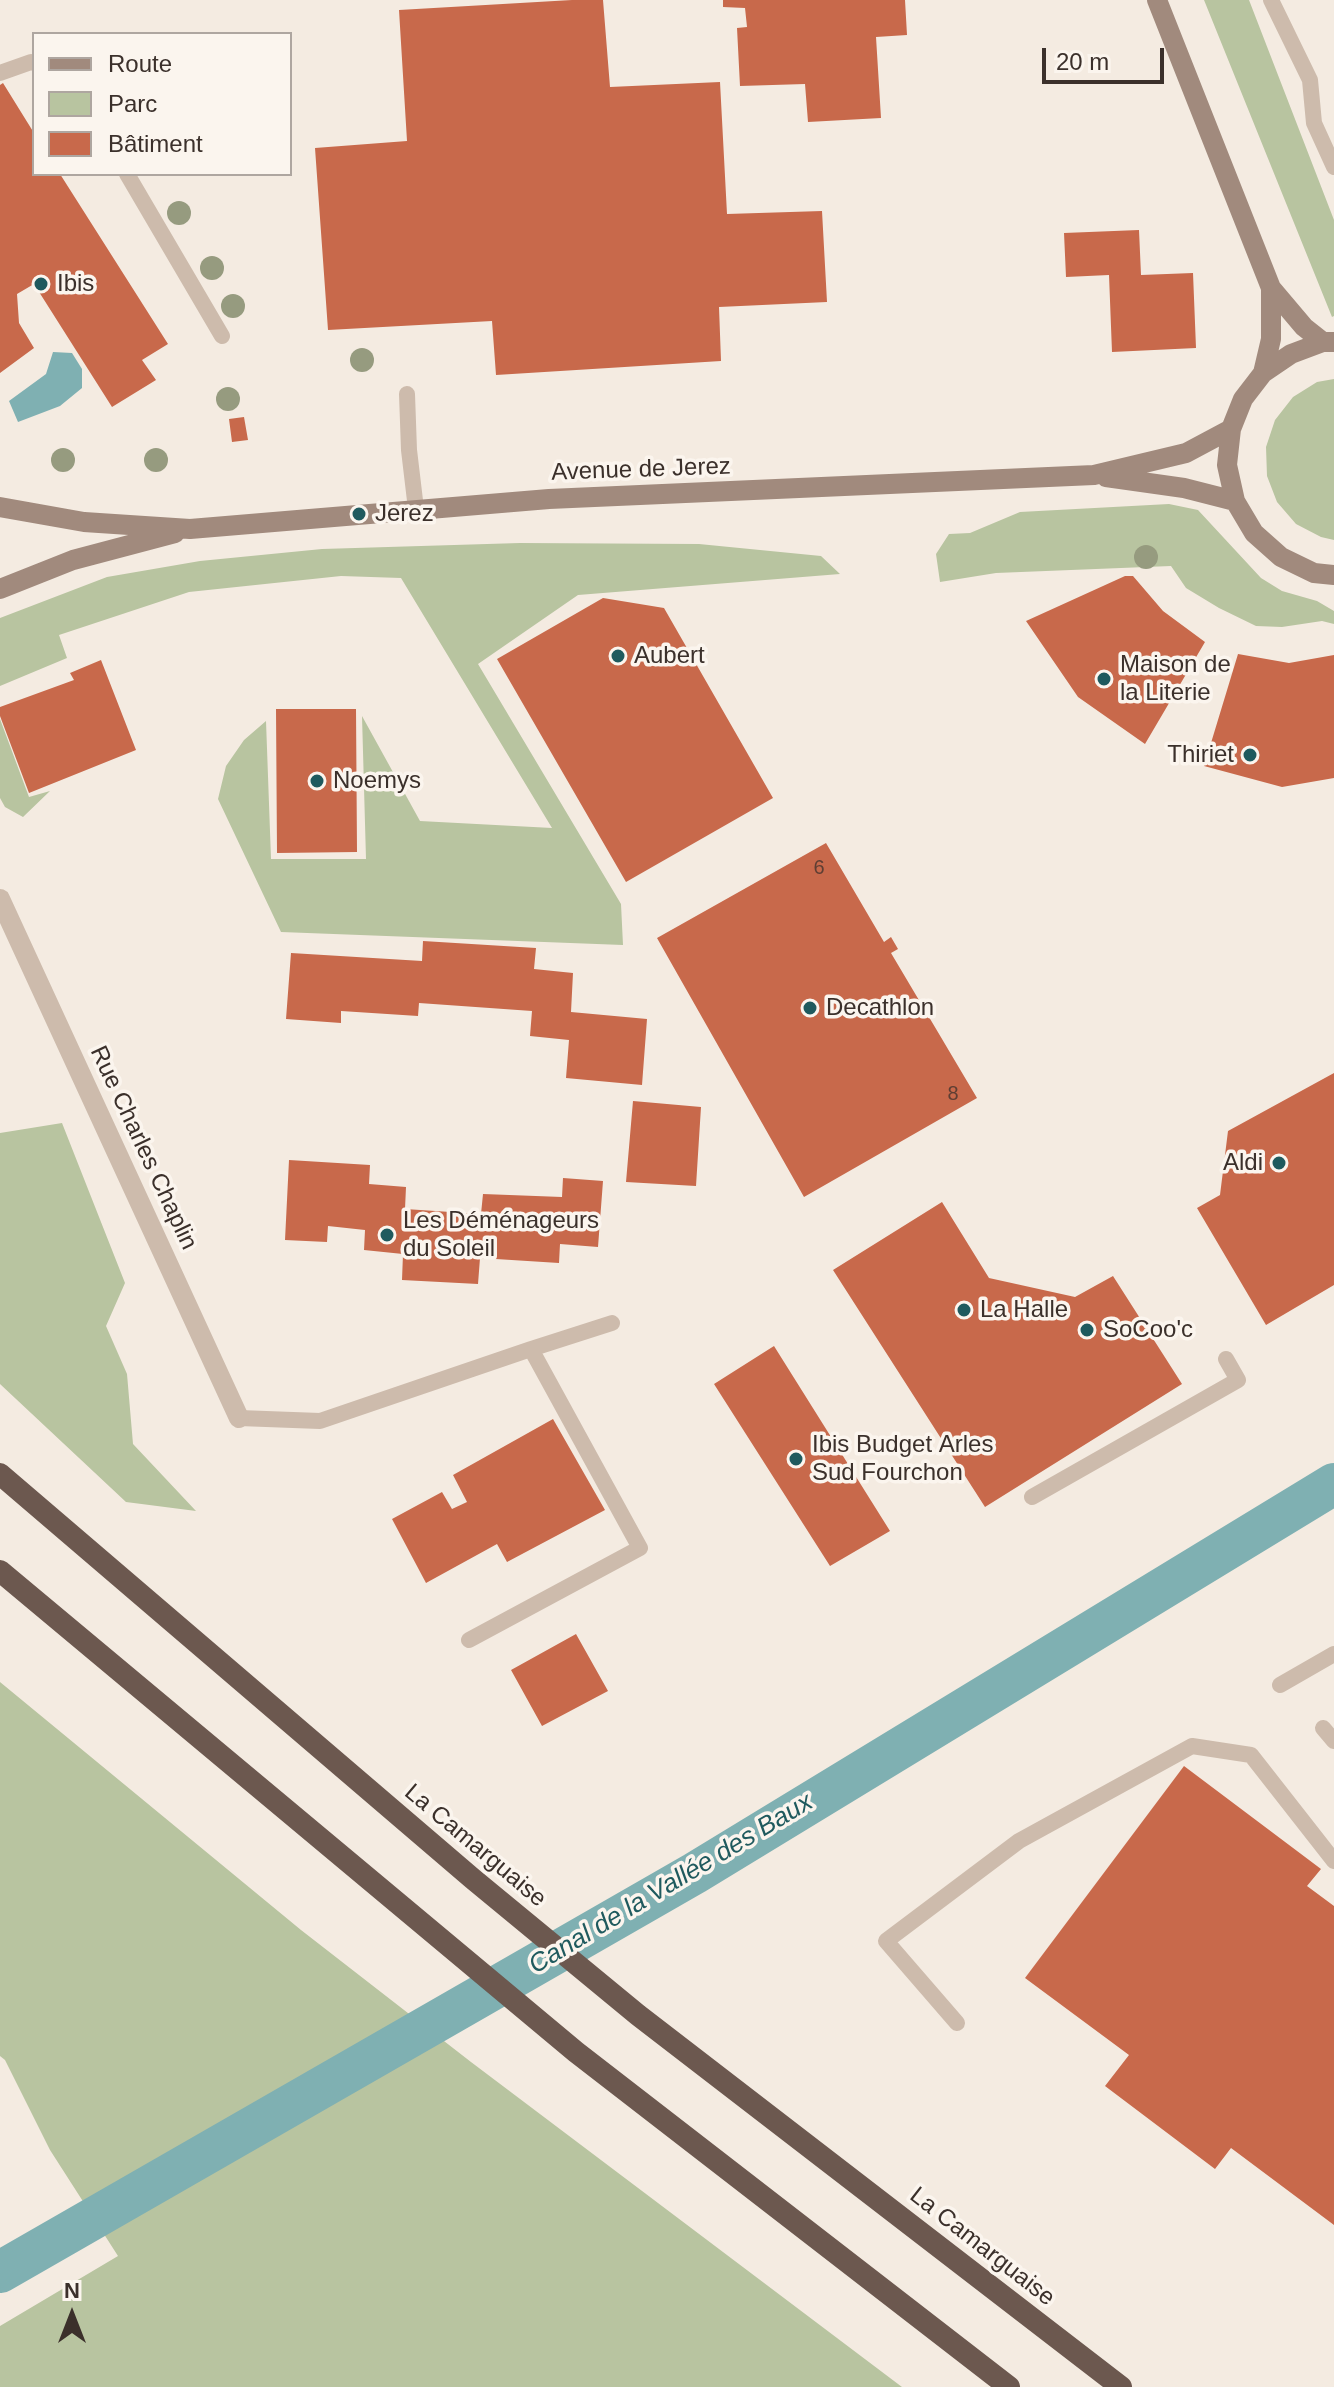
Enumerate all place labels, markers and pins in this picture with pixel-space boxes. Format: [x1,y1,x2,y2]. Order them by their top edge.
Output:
place label: Ibis [57,270,94,298]
marker: Ibis [32,275,50,293]
place label: Jerez [375,500,434,528]
marker: Jerez [350,505,368,523]
place label: Aubert [634,642,705,670]
marker: Aubert [609,647,627,665]
place label: Maison de la Literie [1120,651,1231,707]
marker: Maison de la Literie [1095,670,1113,688]
place label: Thiriet [1167,741,1234,769]
marker: Thiriet [1241,746,1259,764]
place label: Noemys [333,767,421,795]
marker: Noemys [308,772,326,790]
place label: Decathlon [826,994,934,1022]
marker: Decathlon [801,999,819,1017]
place label: Aldi [1223,1149,1263,1177]
marker: Aldi [1270,1154,1288,1172]
place label: Les Déménageurs du Soleil [403,1207,599,1263]
marker: Les Déménageurs du Soleil [378,1226,396,1244]
place label: La Halle [980,1296,1068,1324]
marker: La Halle [955,1301,973,1319]
place label: SoCoo'c [1103,1316,1193,1344]
marker: SoCoo'c [1078,1321,1096,1339]
place label: Ibis Budget Arles Sud Fourchon [812,1431,993,1487]
marker: Ibis Budget Arles Sud Fourchon [787,1450,805,1468]

